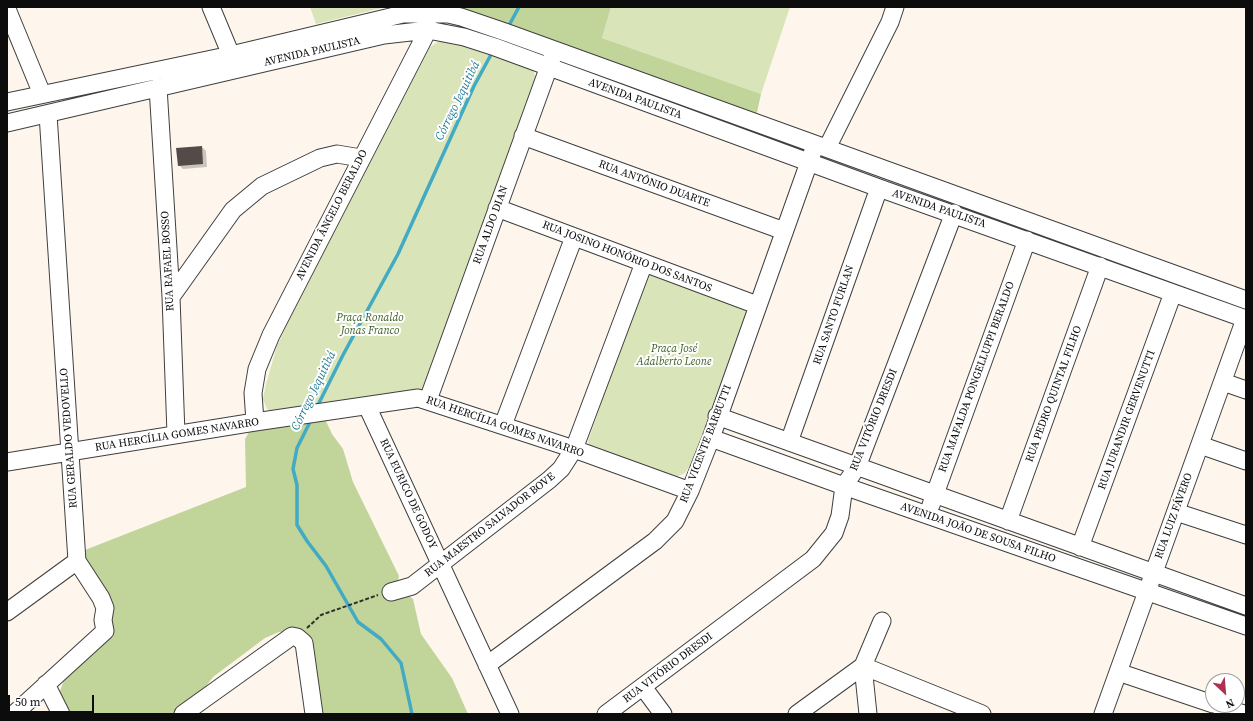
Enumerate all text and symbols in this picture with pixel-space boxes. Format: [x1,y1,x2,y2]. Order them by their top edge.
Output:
street label: AVENIDA PAULISTA [263,35,361,69]
water label: Córrego Jequitibá [433,59,483,143]
street label: AVENIDA PAULISTA [587,76,683,122]
street label: AVENIDA ÂNGELO BERALDO [293,148,371,282]
street label: RUA ANTÔNIO DUARTE [597,158,711,210]
street label: RUA ALDO DIAN [471,184,511,266]
street label: AVENIDA PAULISTA [890,187,988,231]
street label: RUA RAFAEL BOSSO [159,211,177,311]
street label: RUA JOSINO HONÓRIO DOS SANTOS [540,218,714,296]
street label: RUA SANTO FURLAN [811,263,857,367]
street label: RUA MAFALDA PONGELLUPPI BERALDO [936,280,1018,474]
park label: Praça Ronaldo Jonas Franco [336,311,404,337]
street label: RUA PEDRO QUINTAL FILHO [1023,324,1085,464]
park label: Praça José Adalberto Leone [637,342,711,368]
water label: Córrego Jequitibá [289,349,339,433]
street label: RUA JURANDIR GERVENUTTI [1096,349,1158,491]
street label: RUA GERALDO VEDOVELLO [58,367,80,509]
street label: RUA VITÓRIO DRESDI [847,367,901,473]
street label: RUA VICENTE BARBUTTI [677,383,735,505]
street label: RUA HERCÍLIA GOMES NAVARRO [424,394,586,460]
street label: RUA HERCÍLIA GOMES NAVARRO [94,415,260,455]
street label: RUA EURICO DE GODOY [377,437,439,551]
street label: RUA MAESTRO SALVADOR BOVE [422,470,558,580]
street label: RUA LUIZ FÁVERO [1152,471,1196,561]
street label: AVENIDA JOÃO DE SOUSA FILHO [899,500,1057,566]
street label: RUA VITÓRIO DRESDI [620,630,716,706]
north arrow [1205,673,1245,713]
scale bar [10,687,96,713]
text: 50 m [15,694,41,710]
text: N [1223,695,1237,712]

